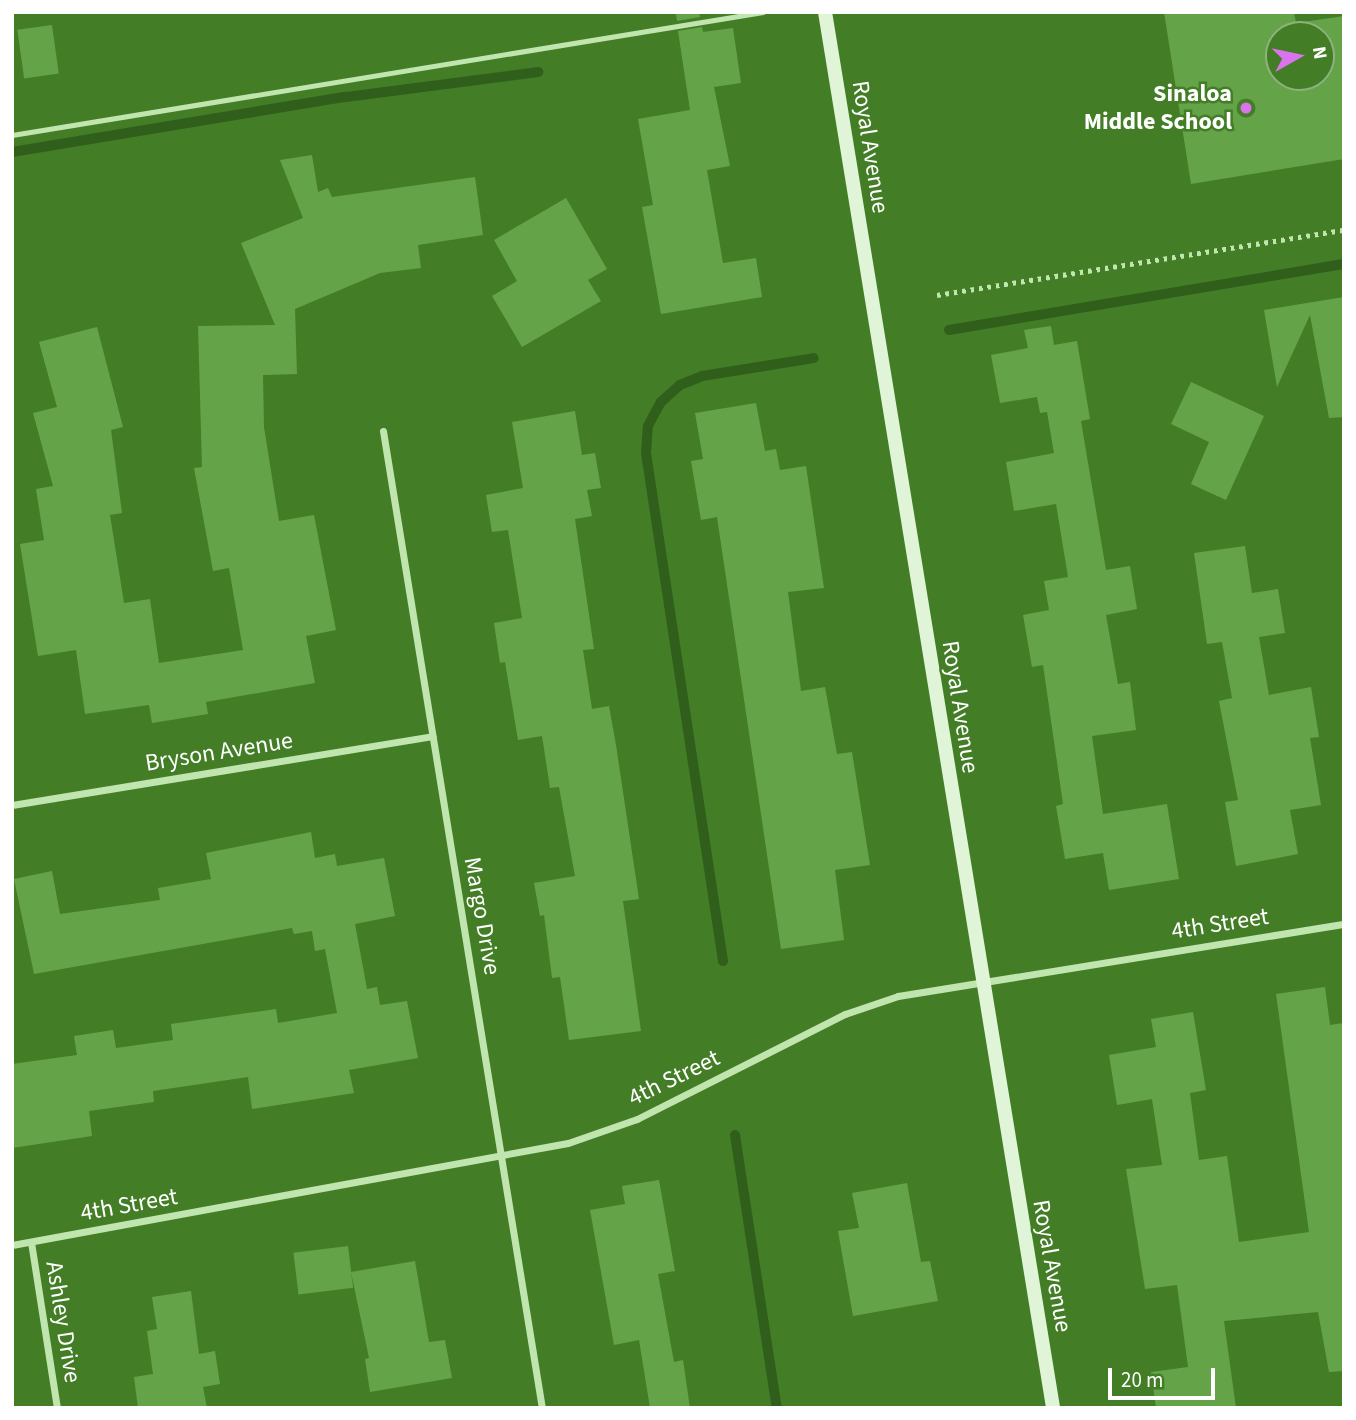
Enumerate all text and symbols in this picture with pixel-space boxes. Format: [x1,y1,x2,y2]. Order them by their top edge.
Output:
north arrow [1265,21,1335,91]
text: N [1305,45,1334,61]
street label: Royal Avenue [845,79,895,215]
place label: Sinaloa Middle School [1084,80,1232,136]
marker: Sinaloa Middle School [1238,100,1254,116]
street label: Royal Avenue [935,639,985,775]
street label: Bryson Avenue [143,726,295,778]
street label: Margo Drive [457,855,507,977]
street label: 4th Street [1169,902,1271,946]
street label: 4th Street [624,1044,724,1112]
street label: 4th Street [78,1182,180,1228]
street label: Royal Avenue [1026,1197,1078,1335]
street label: Ashley Drive [39,1259,87,1385]
scale bar [1111,1354,1218,1398]
text: 20 m [1121,1365,1163,1395]

